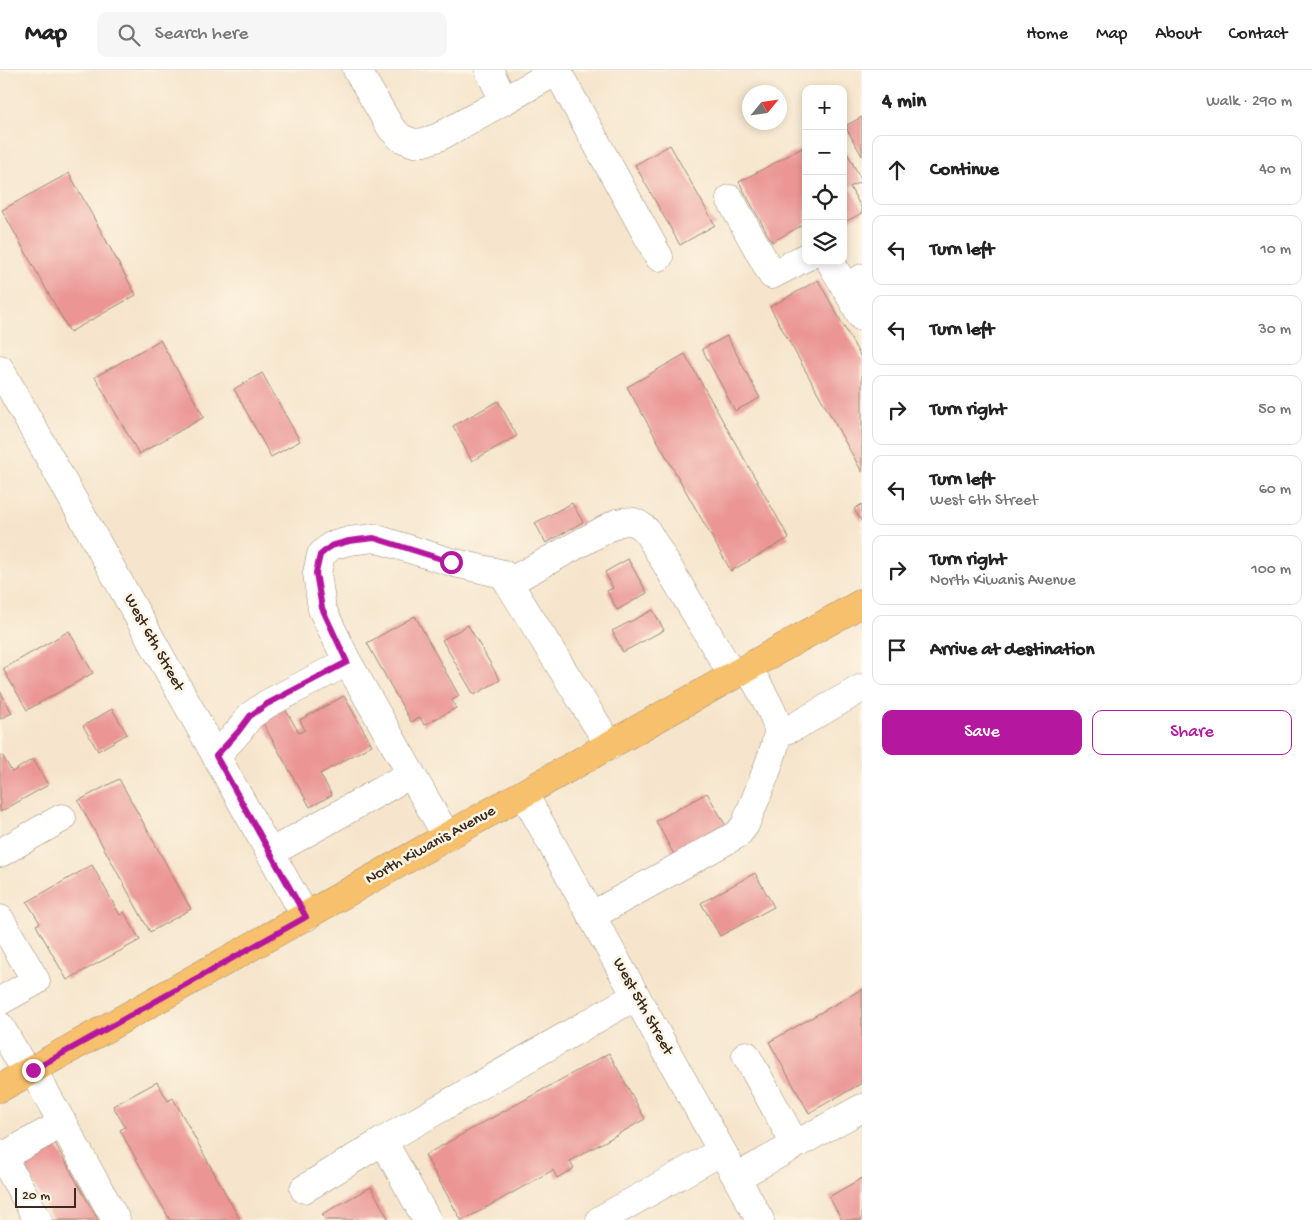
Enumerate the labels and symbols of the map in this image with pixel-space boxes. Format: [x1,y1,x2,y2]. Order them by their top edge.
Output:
north arrow [742,85,787,130]
route start [440,551,463,574]
street label: West 6th Street [119,591,188,696]
street label: North Kiwanis Avenue [363,802,500,890]
street label: West 5th Street [607,955,677,1060]
route end [22,1059,45,1082]
scale bar [15,1185,76,1208]

